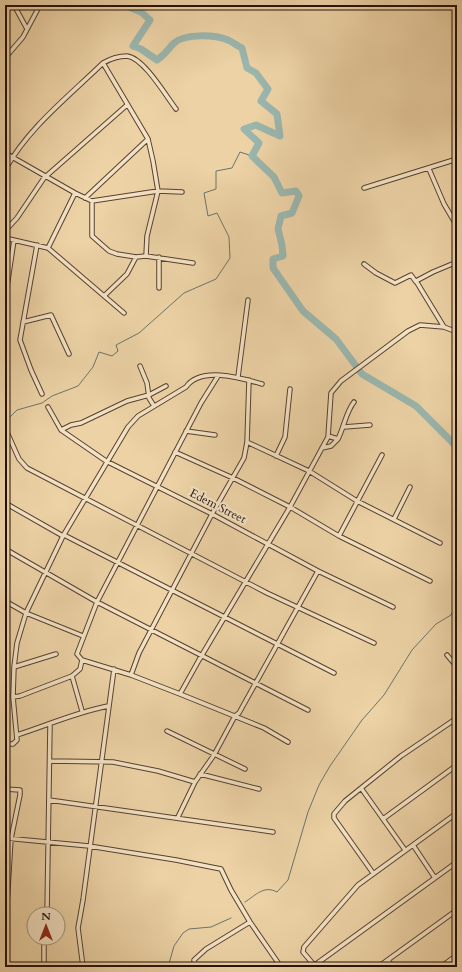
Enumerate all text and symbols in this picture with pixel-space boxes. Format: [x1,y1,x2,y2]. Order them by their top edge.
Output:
street label: Edem Street [187,485,249,527]
north arrow [26,906,66,946]
text: N [41,909,51,924]

